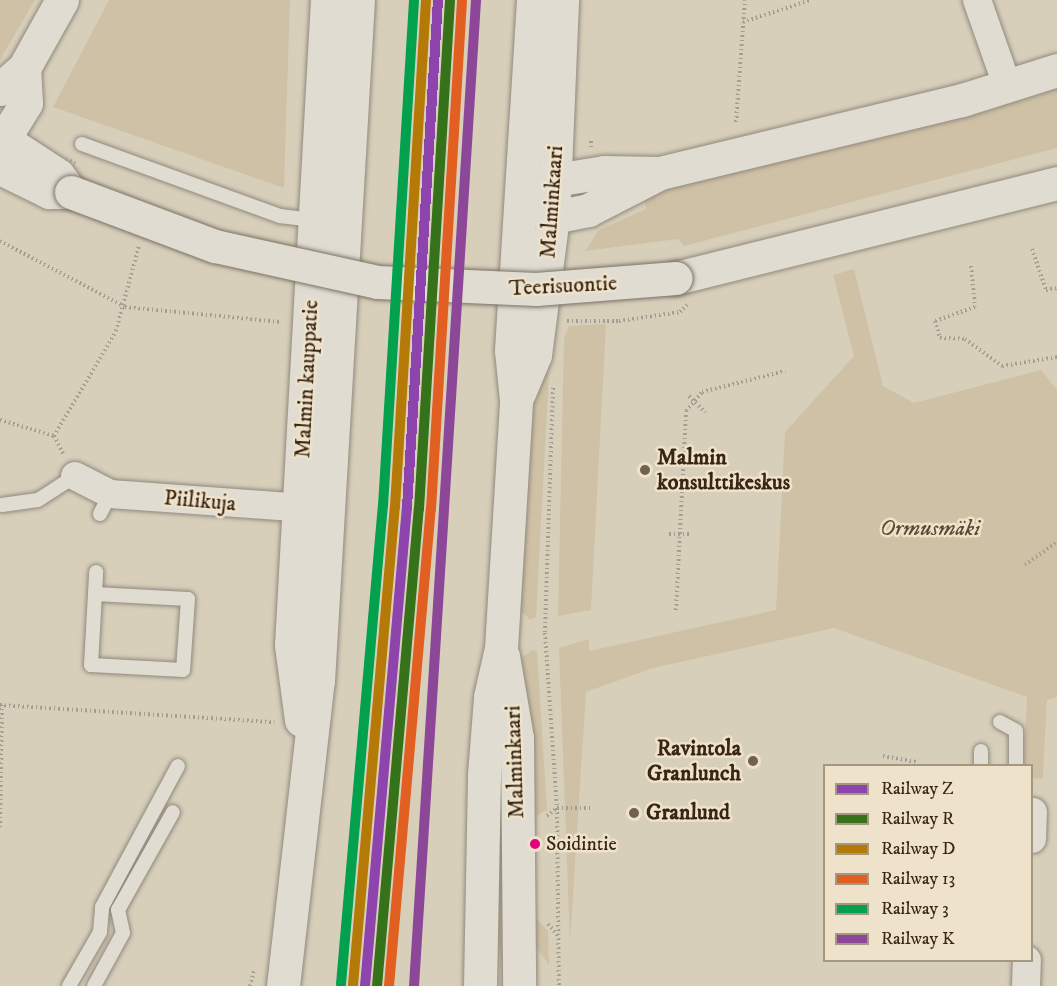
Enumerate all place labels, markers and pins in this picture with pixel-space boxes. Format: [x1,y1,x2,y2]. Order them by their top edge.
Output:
place label: Malmin konsulttikeskus [657,444,790,496]
marker: Malmin konsulttikeskus [638,463,652,477]
place label: Ravintola Granlunch [647,735,741,786]
marker: Ravintola Granlunch [746,754,760,768]
place label: Granlund [646,800,730,826]
marker: Granlund [627,806,641,820]
place label: Soidintie [546,832,617,856]
marker: Soidintie [529,838,541,850]

